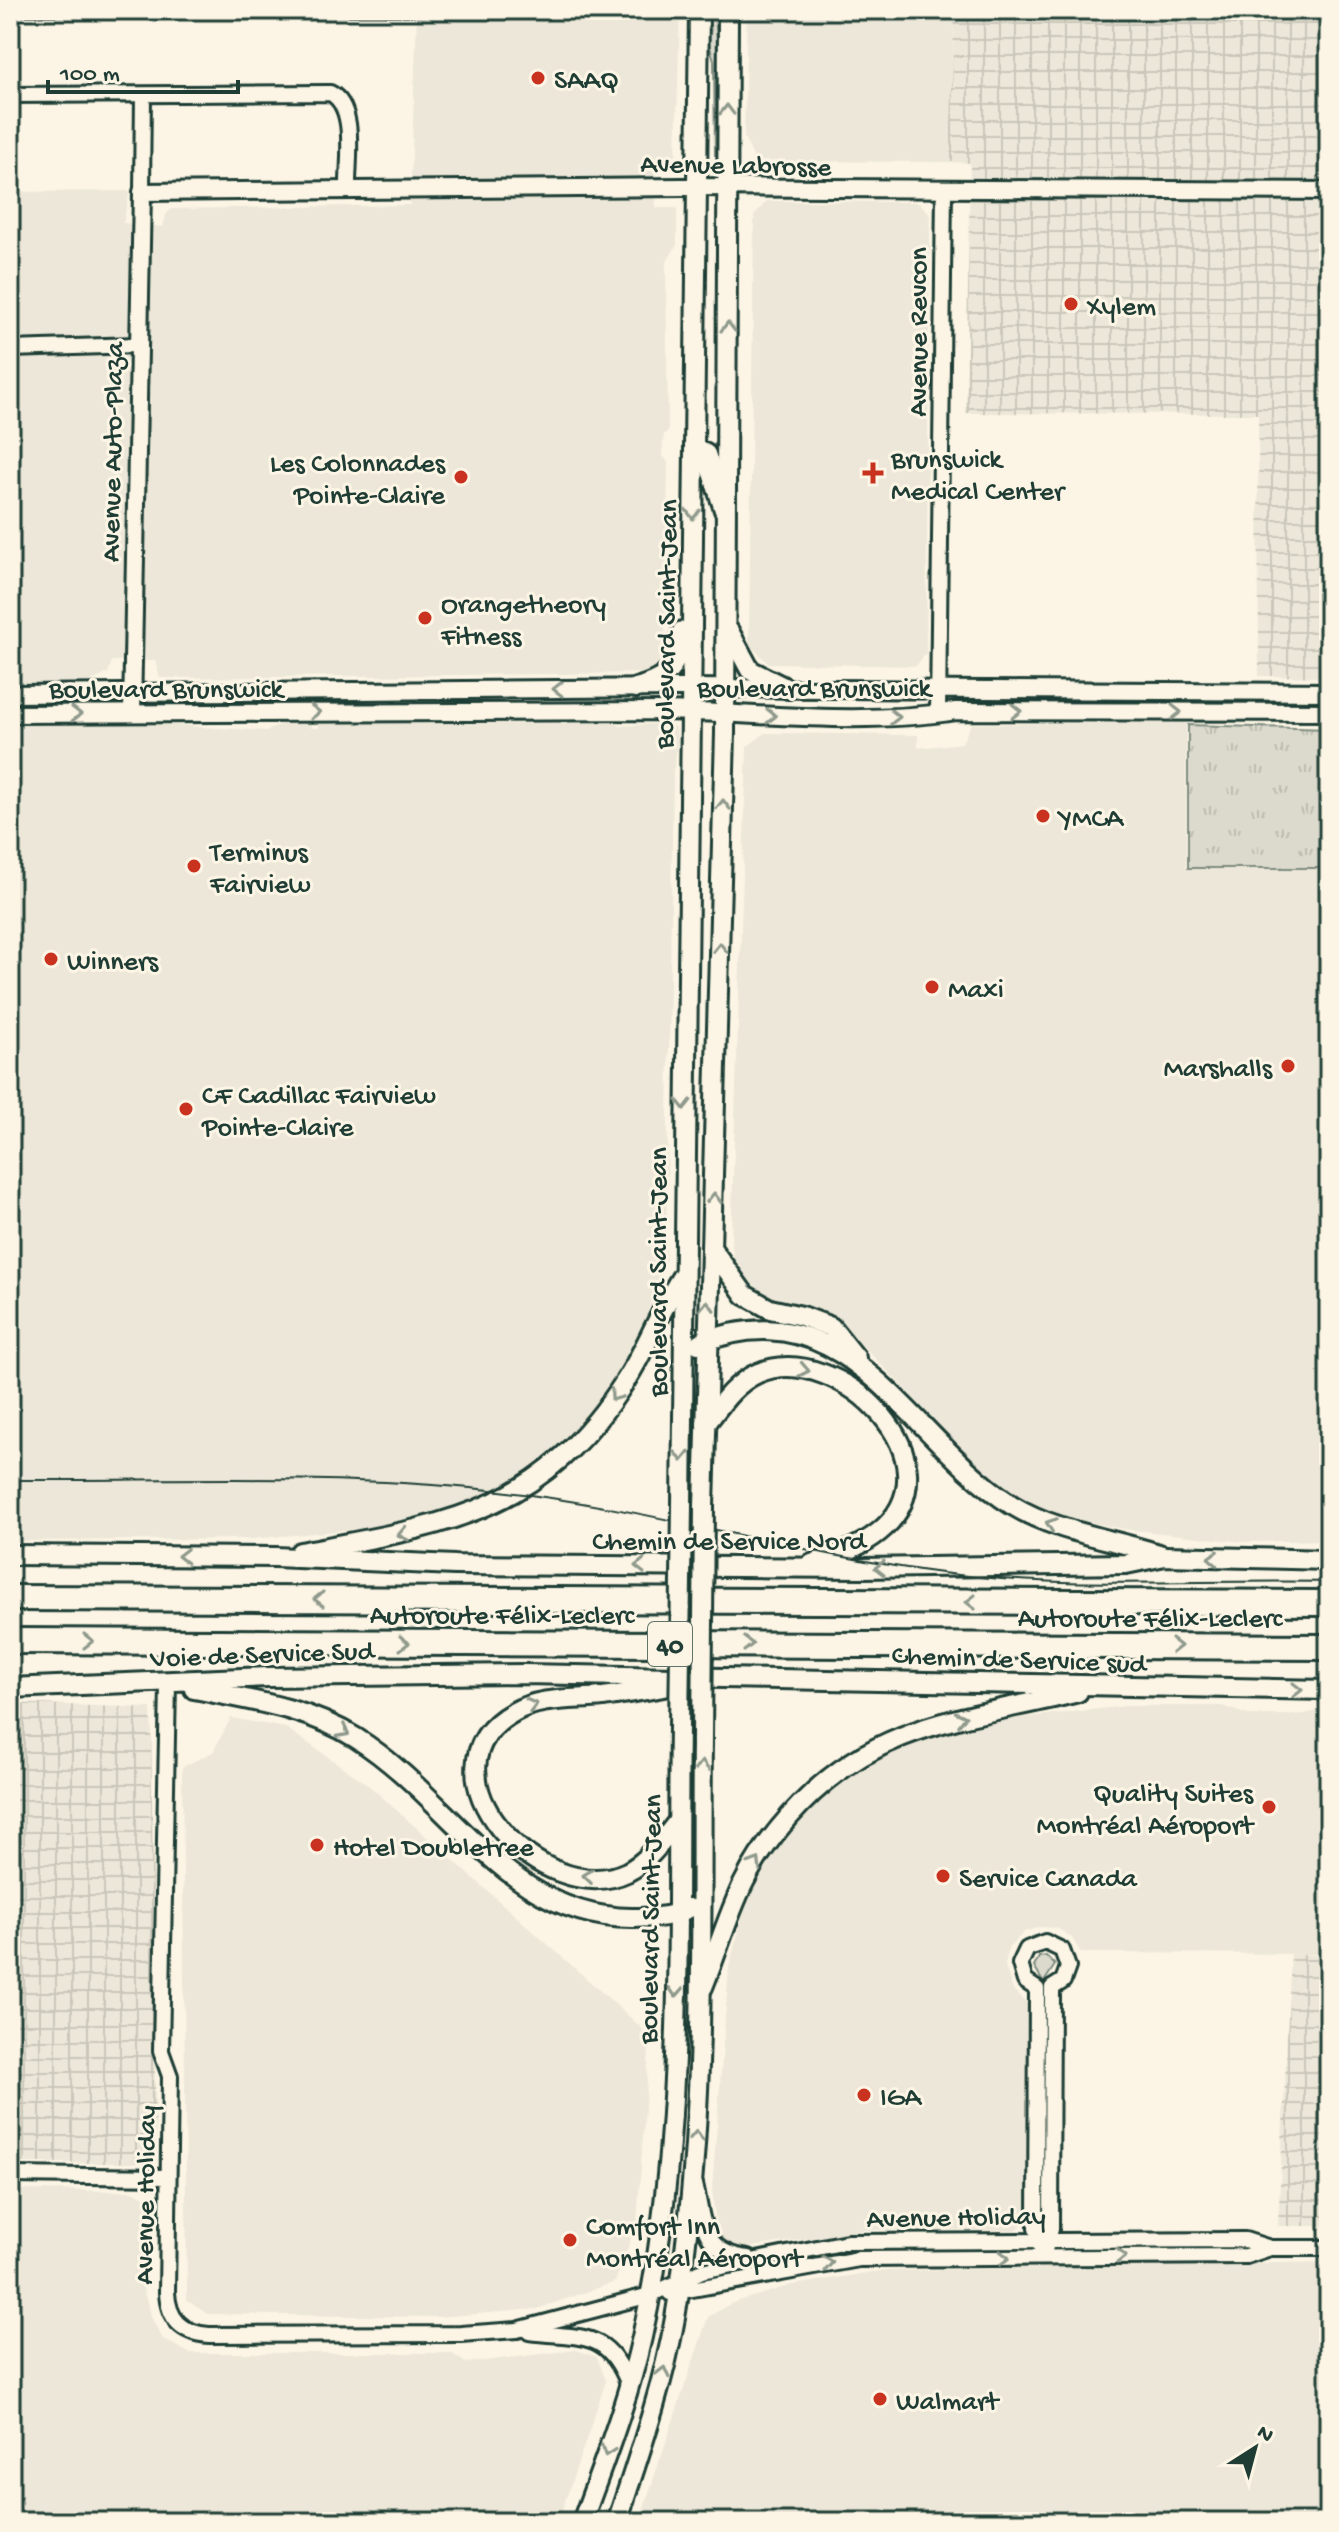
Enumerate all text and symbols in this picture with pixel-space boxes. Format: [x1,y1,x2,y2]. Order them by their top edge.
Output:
scale bar [48,44,238,94]
text: 100 m [59,61,120,90]
place label: SAAQ [554,66,619,99]
marker: SAAQ [529,69,547,87]
one-way arrow [718,103,736,116]
street label: Avenue Labrosse [640,149,832,186]
street label: Avenue Revcon [904,246,937,417]
place label: Xylem [1086,292,1156,325]
marker: Xylem [1062,295,1080,313]
one-way arrow [719,320,737,333]
street label: Avenue Auto-Plaza [96,340,133,562]
place label: Brunswick Medical Center [890,445,1066,510]
place label: Les Colonnades Pointe-Claire [270,449,446,514]
marker: Brunswick Medical Center [862,462,884,484]
marker: Les Colonnades Pointe-Claire [452,468,470,486]
street label: Boulevard Saint-Jean [650,498,687,750]
one-way arrow [684,508,701,521]
place label: Orangetheory Fitness [440,590,606,655]
marker: Orangetheory Fitness [416,609,434,627]
street label: Boulevard Brunswick [696,674,934,707]
street label: Boulevard Brunswick [48,675,286,708]
one-way arrow [551,680,564,698]
one-way arrow [1010,702,1023,720]
one-way arrow [309,703,322,721]
one-way arrow [1170,703,1183,721]
one-way arrow [70,705,83,723]
one-way arrow [765,707,778,725]
one-way arrow [889,708,902,726]
one-way arrow [715,798,732,811]
place label: YMCA [1056,804,1125,837]
marker: YMCA [1034,807,1052,825]
place label: Terminus Fairview [208,838,311,903]
marker: Terminus Fairview [185,857,203,875]
one-way arrow [711,941,729,954]
place label: Winners [67,947,159,980]
marker: Winners [42,950,60,968]
place label: Maxi [948,975,1004,1008]
marker: Maxi [923,978,941,996]
place label: Marshalls [1164,1054,1273,1087]
marker: Marshalls [1279,1057,1297,1075]
place label: CF Cadillac Fairview Pointe-Claire [201,1081,436,1146]
one-way arrow [675,1098,693,1111]
marker: CF Cadillac Fairview Pointe-Claire [177,1100,195,1118]
street label: Boulevard Saint-Jean [644,1146,677,1398]
one-way arrow [705,1191,722,1204]
one-way arrow [699,1299,716,1312]
one-way arrow [797,1361,810,1378]
one-way arrow [610,1387,625,1401]
one-way arrow [674,1450,691,1463]
one-way arrow [1045,1517,1059,1534]
one-way arrow [396,1524,410,1541]
street label: Chemin de Service Nord [592,1527,868,1560]
one-way arrow [176,1547,189,1565]
one-way arrow [1206,1550,1219,1567]
one-way arrow [633,1557,646,1575]
one-way arrow [873,1559,886,1576]
one-way arrow [312,1590,325,1608]
one-way arrow [964,1593,977,1611]
street label: Autoroute Félix-Leclerc [370,1601,636,1634]
street label: Autoroute Félix-Leclerc [1018,1604,1284,1637]
road number: 40 [648,1622,692,1666]
one-way arrow [82,1632,95,1650]
one-way arrow [398,1634,411,1652]
one-way arrow [742,1635,755,1653]
street label: Voie de Service Sud [149,1636,377,1677]
one-way arrow [1170,1637,1183,1655]
street label: Chemin de Service sud [891,1641,1149,1683]
one-way arrow [1291,1681,1304,1699]
one-way arrow [525,1698,539,1715]
one-way arrow [954,1710,968,1727]
one-way arrow [335,1722,350,1737]
one-way arrow [693,1759,711,1772]
place label: Quality Suites Montréal Aéroport [1037,1779,1256,1844]
street label: Boulevard Saint-Jean [634,1793,671,2045]
marker: Quality Suites Montréal Aéroport [1260,1798,1278,1816]
place label: Hotel Doubletree [333,1833,534,1866]
marker: Hotel Doubletree [308,1836,326,1854]
one-way arrow [746,1857,761,1872]
place label: Service Canada [959,1864,1138,1897]
marker: Service Canada [934,1867,952,1885]
one-way arrow [582,1868,595,1885]
one-way arrow [668,1986,685,1999]
place label: IGA [880,2083,922,2116]
marker: IGA [855,2086,873,2104]
street label: Avenue Holiday [129,2105,166,2285]
one-way arrow [687,2129,704,2142]
street label: Avenue Holiday [866,2201,1046,2238]
place label: Comfort Inn Montréal Aéroport [586,2212,805,2277]
marker: Comfort Inn Montréal Aéroport [561,2231,579,2249]
one-way arrow [1115,2247,1128,2265]
one-way arrow [998,2249,1011,2267]
one-way arrow [821,2255,835,2272]
one-way arrow [653,2366,670,2380]
place label: Walmart [896,2387,1001,2420]
marker: Walmart [871,2390,889,2408]
north arrow [1215,2408,1295,2488]
text: N [1251,2420,1278,2450]
one-way arrow [600,2443,616,2457]

